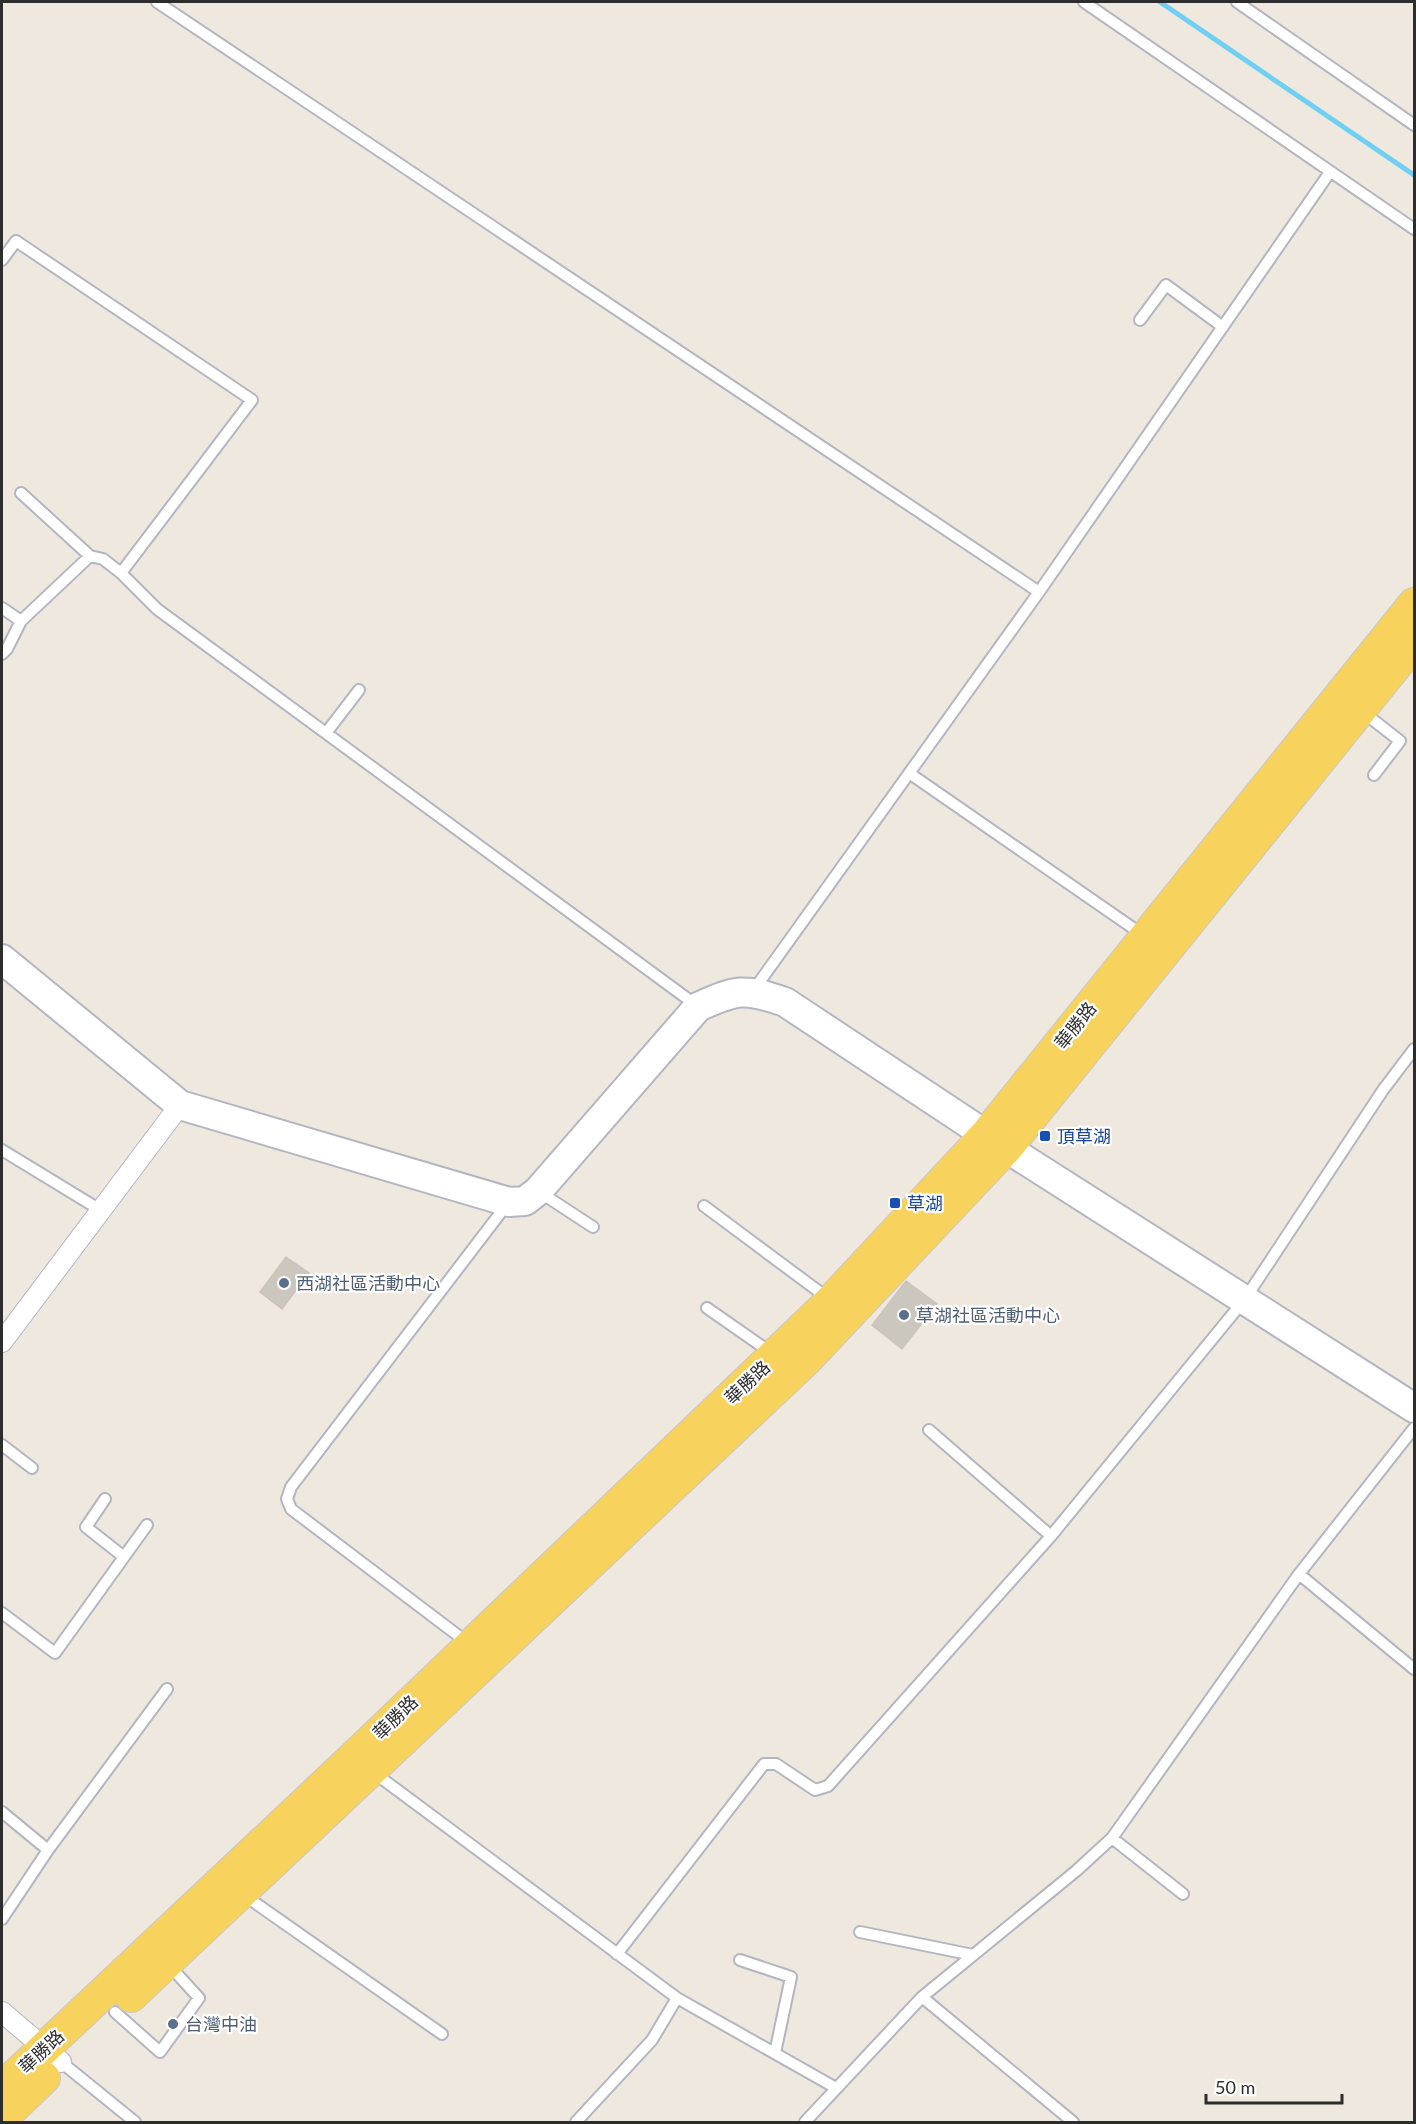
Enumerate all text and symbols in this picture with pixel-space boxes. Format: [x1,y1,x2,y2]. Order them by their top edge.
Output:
street label: 華勝路 [1049,997,1101,1053]
place label: 頂草湖 [1057,1125,1111,1147]
marker: 頂草湖 [1038,1129,1052,1143]
place label: 草湖 [907,1192,943,1214]
marker: 草湖 [888,1196,902,1210]
place label: 西湖社區活動中心 [296,1272,440,1294]
marker: 西湖社區活動中心 [277,1276,291,1290]
place label: 草湖社區活動中心 [916,1304,1060,1326]
marker: 草湖社區活動中心 [897,1308,911,1322]
street label: 華勝路 [720,1356,774,1408]
street label: 華勝路 [368,1690,422,1744]
place label: 台灣中油 [185,2013,257,2035]
marker: 台灣中油 [166,2017,180,2031]
street label: 華勝路 [14,2025,68,2077]
scale bar [1206,2067,1342,2105]
text: 50 m [1215,2076,1255,2098]

